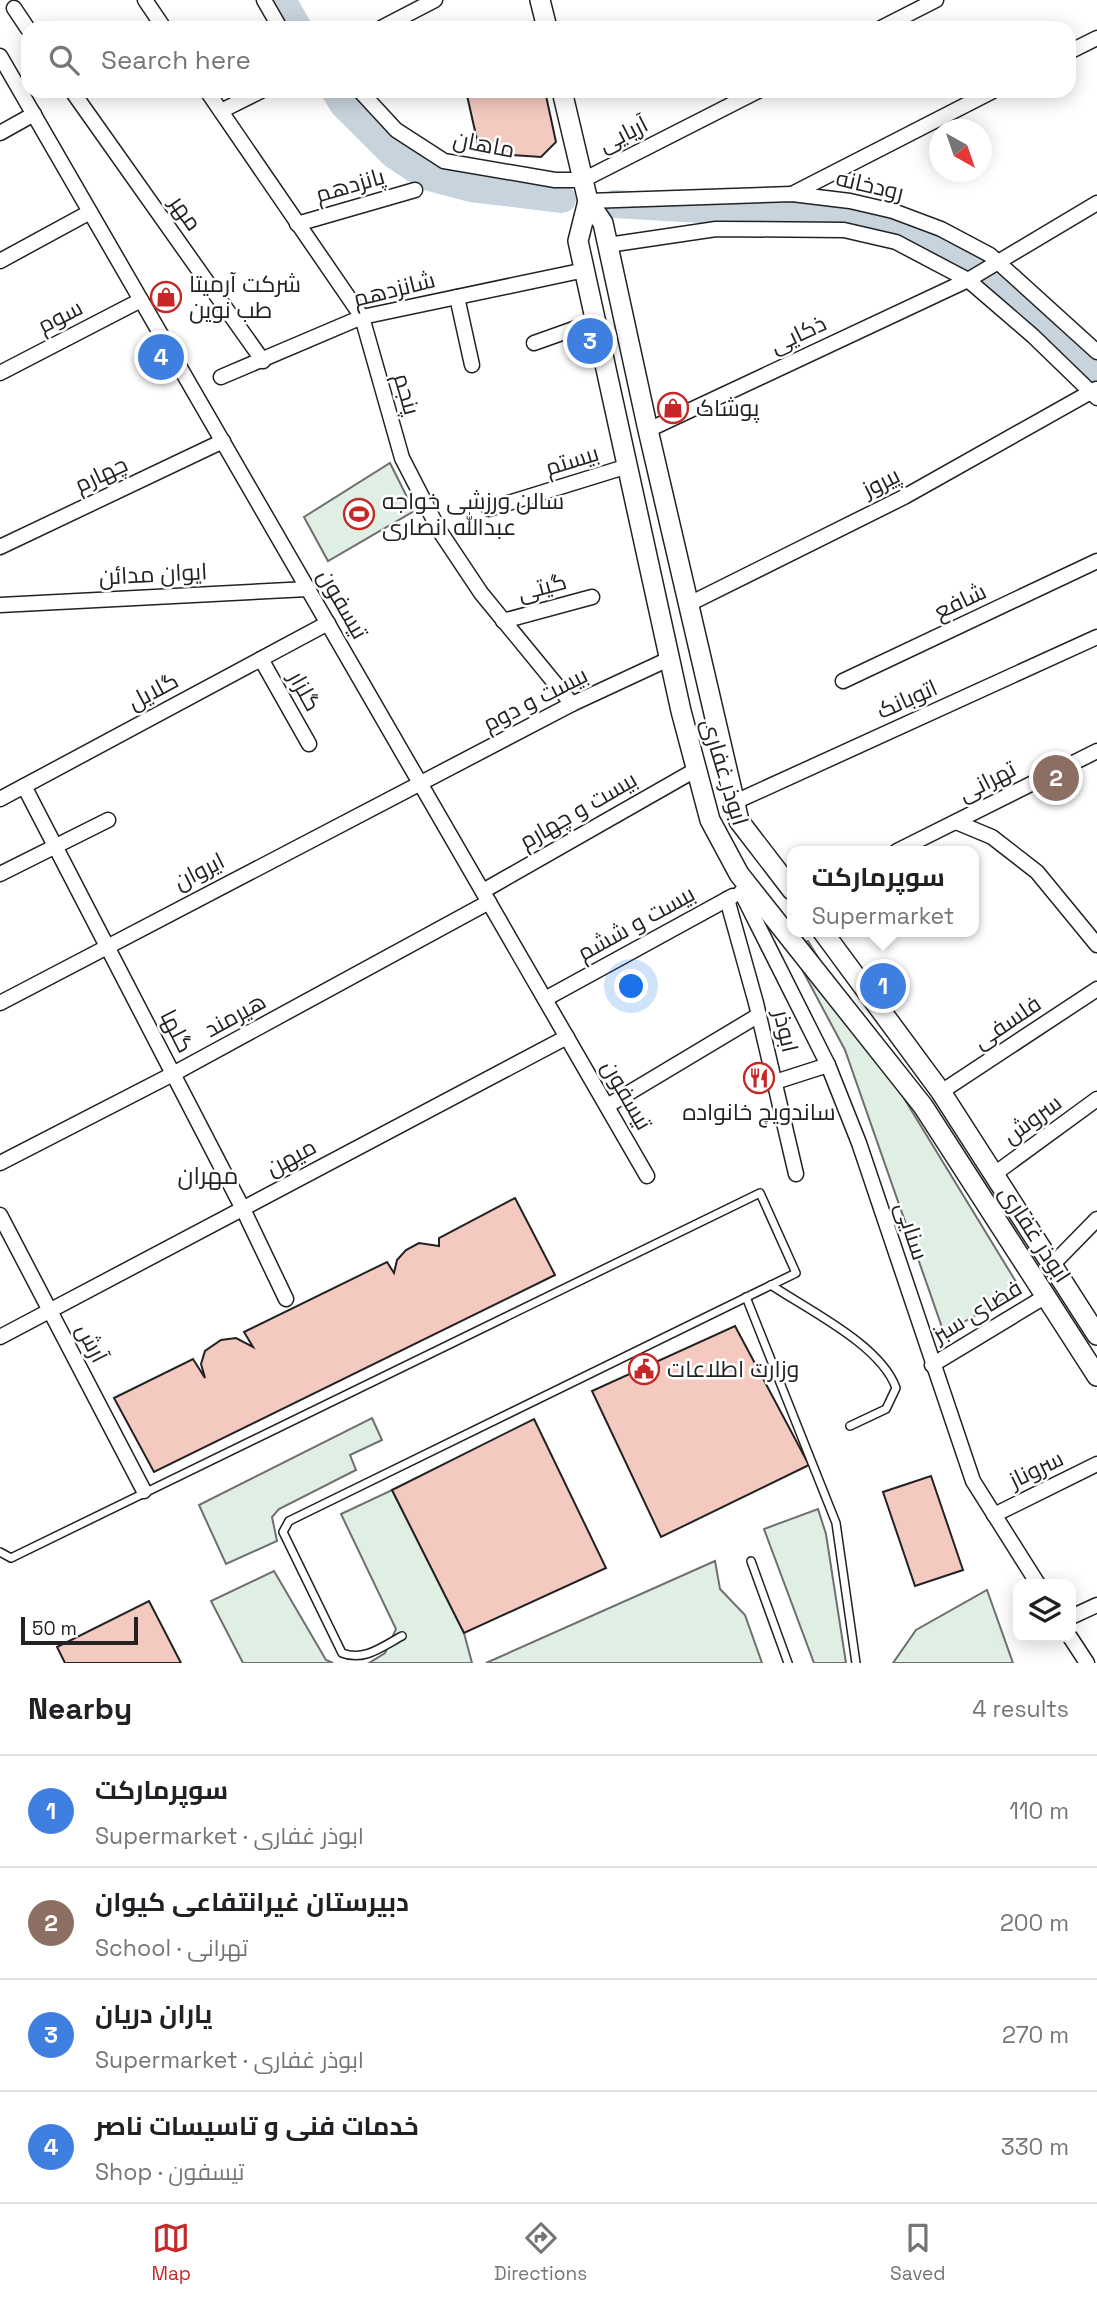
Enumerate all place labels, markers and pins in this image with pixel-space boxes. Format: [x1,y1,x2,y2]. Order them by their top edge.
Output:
place label: شرکت آرمیتا طب نوین [189,269,301,325]
shop icon: شرکت آرمیتا طب نوین [149,280,183,314]
pin: 3 [567,315,613,367]
pin: 4 [138,331,184,383]
shop icon: پوشاک [656,391,690,425]
place label: پوشاک [696,393,759,423]
place label: سالن ورزشی خواجه عبدالله انصاری [382,486,564,542]
sports icon: سالن ورزشی خواجه عبدالله انصاری [342,497,376,531]
pin: 2 [1033,752,1079,804]
pin: 1 [860,960,906,1012]
restaurant icon: ساندویچ خانواده [742,1061,776,1095]
place label: ساندویچ خانواده [683,1097,836,1128]
public building icon: وزارت اطلاعات [627,1352,661,1386]
place label: وزارت اطلاعات [667,1354,799,1384]

